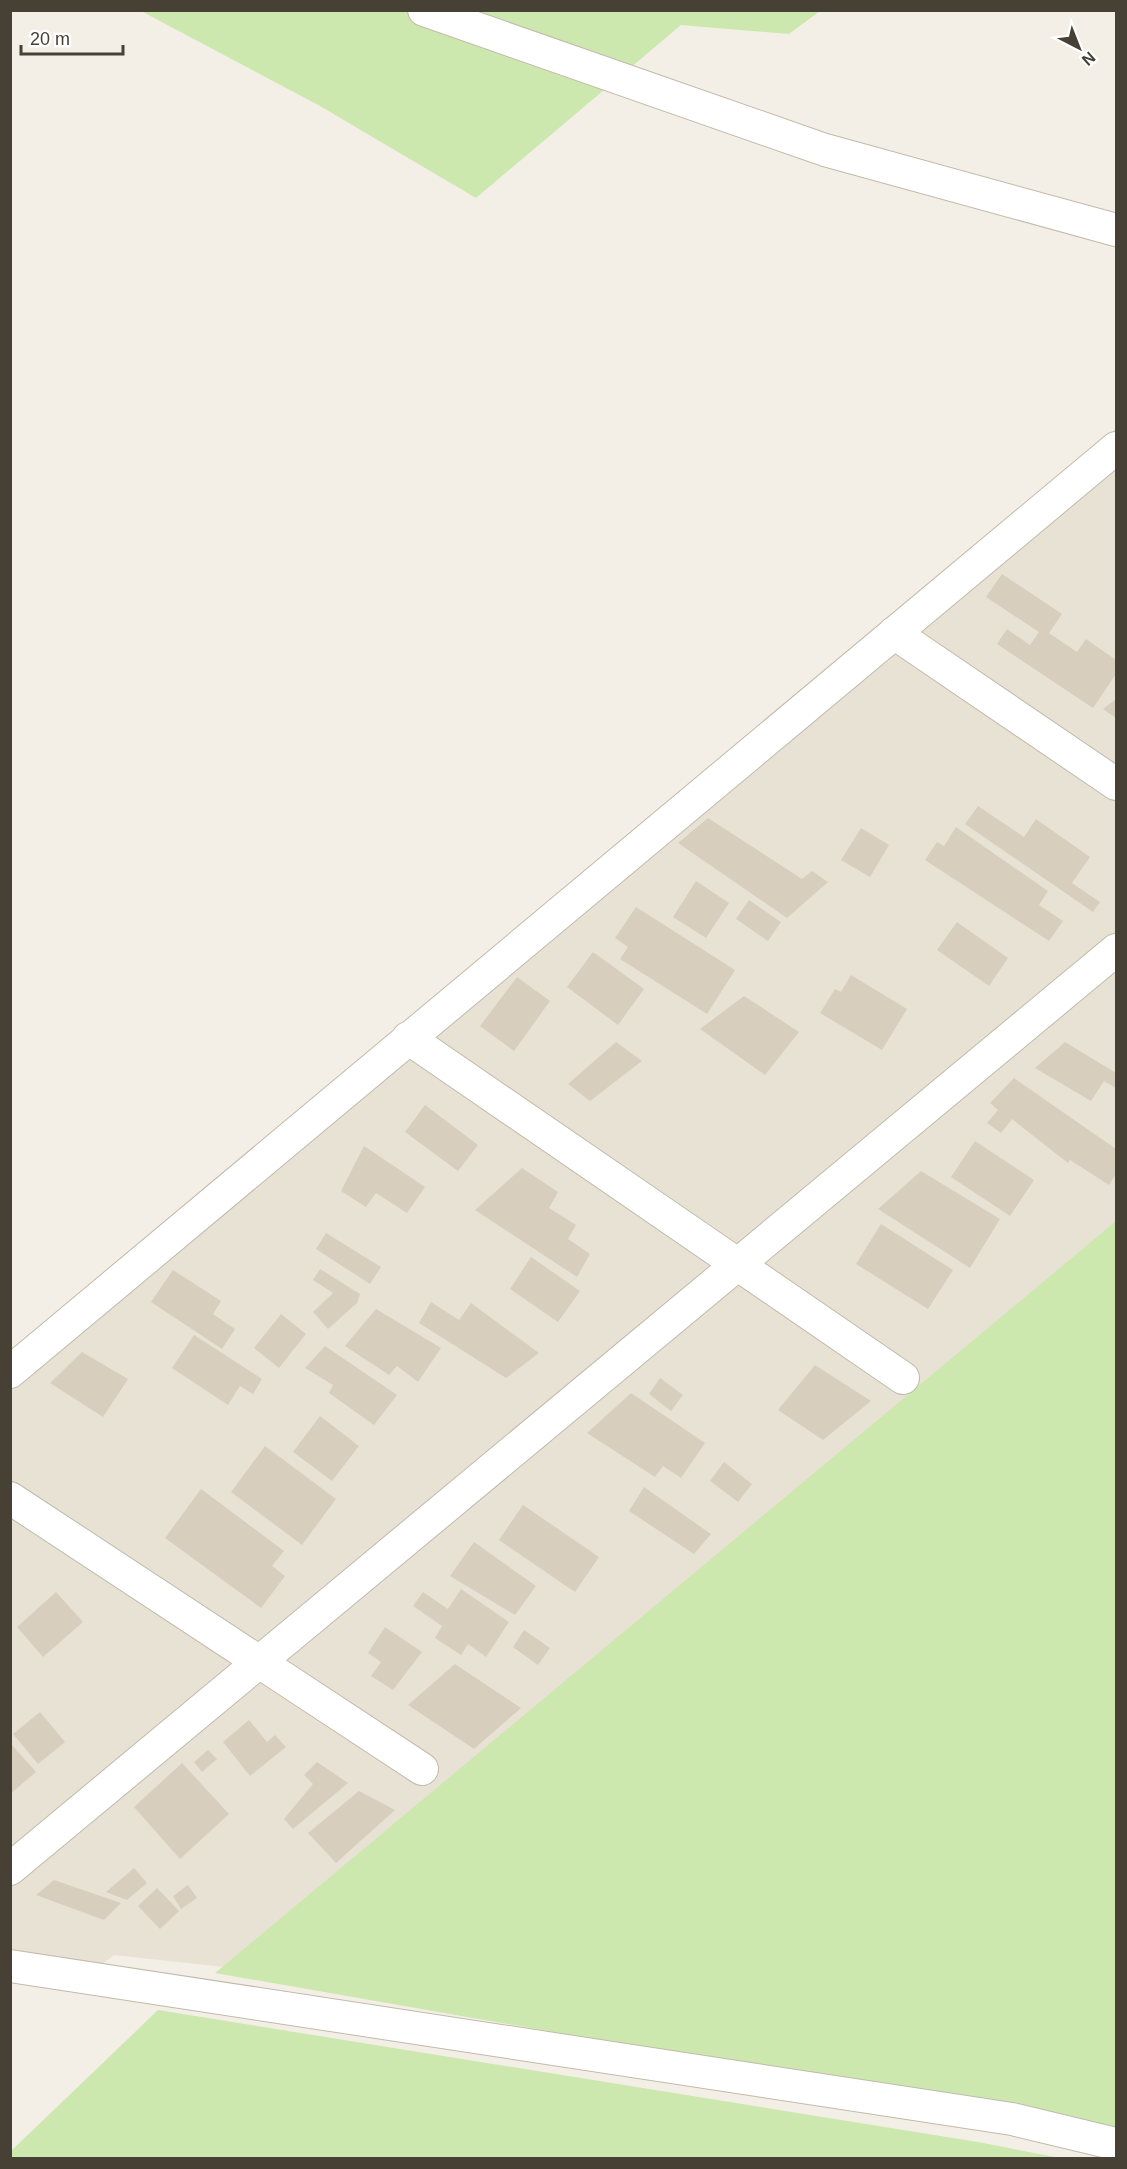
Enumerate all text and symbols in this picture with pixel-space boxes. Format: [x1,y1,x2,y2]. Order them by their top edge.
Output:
scale bar [21,18,123,56]
north arrow [1049,18,1109,78]
text: 20 m [30,29,70,49]
text: N [1079,49,1099,69]

